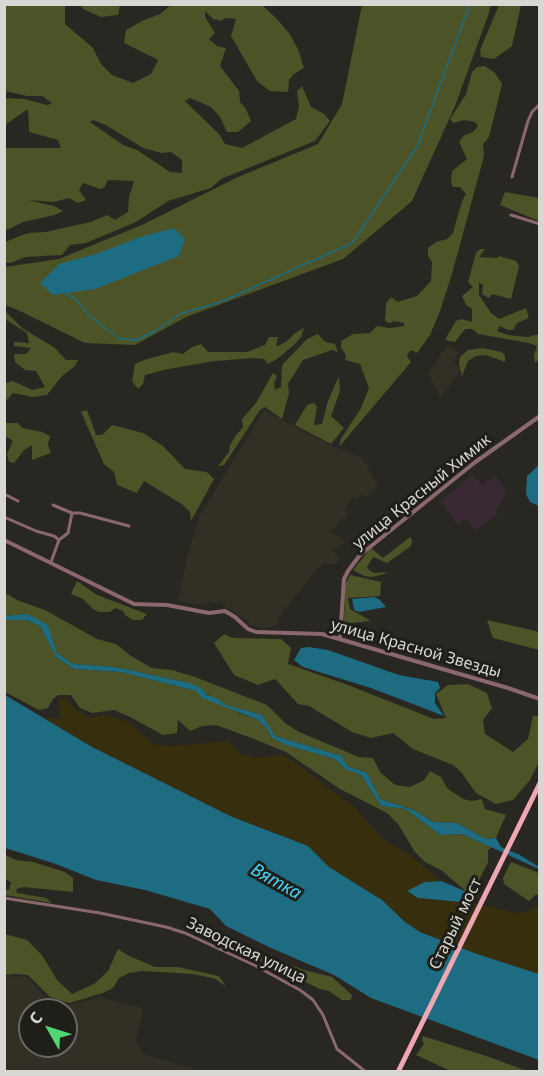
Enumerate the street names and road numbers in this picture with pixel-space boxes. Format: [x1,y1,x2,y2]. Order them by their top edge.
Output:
street label: улица Красный Химик [349,430,495,554]
street label: улица Красной Звезды [329,615,503,683]
street label: Старый мост [426,875,486,973]
street label: Заводская улица [183,914,309,988]

